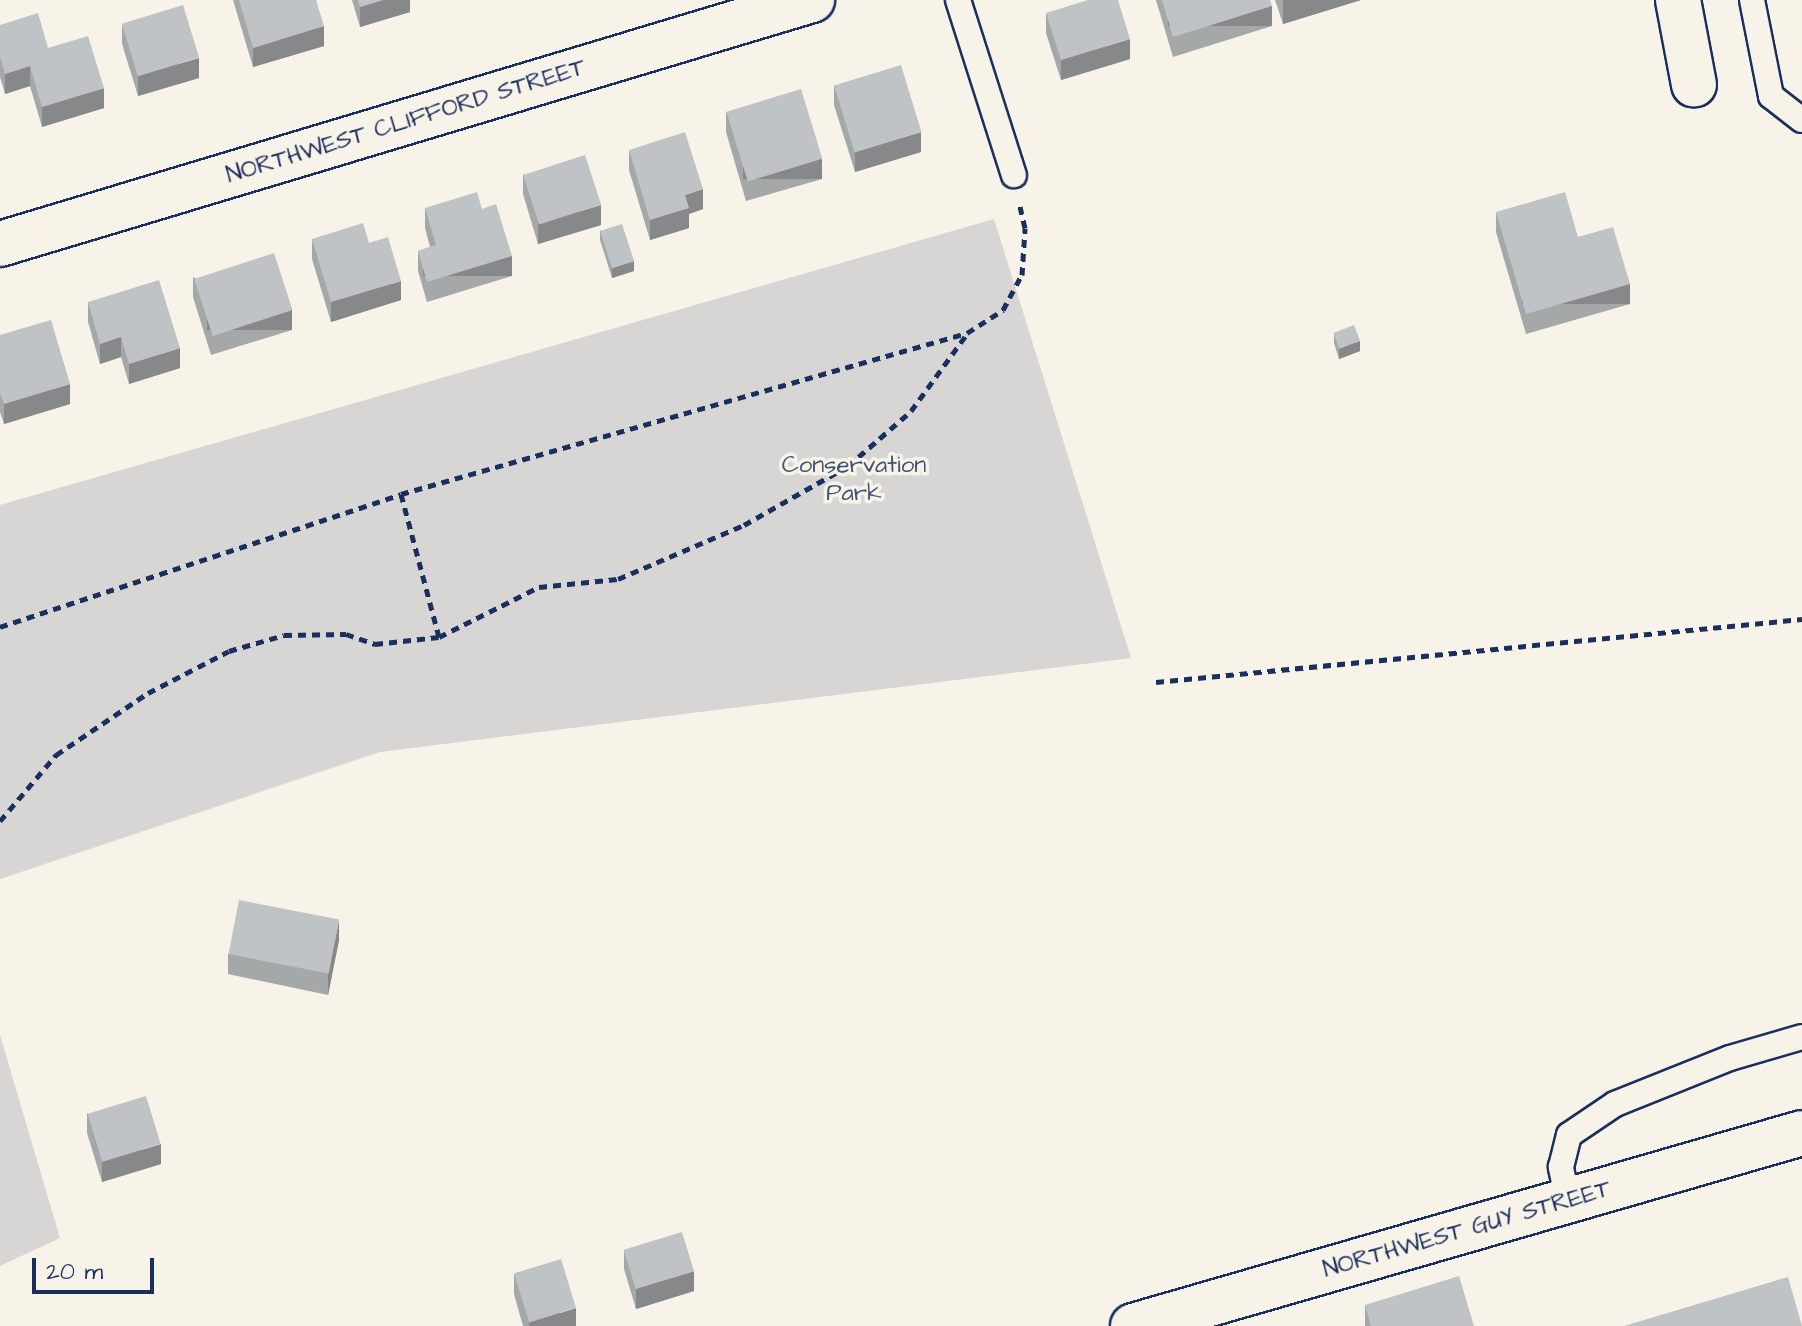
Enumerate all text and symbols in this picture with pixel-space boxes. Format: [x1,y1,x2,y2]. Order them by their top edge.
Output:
street label: NORTHWEST CLIFFORD STREET [223,54,589,190]
park label: Conservation Park [782,452,926,508]
street label: NORTHWEST GUY STREET [1320,1175,1614,1285]
scale bar [36,1242,158,1292]
text: 20 m [46,1255,103,1289]

